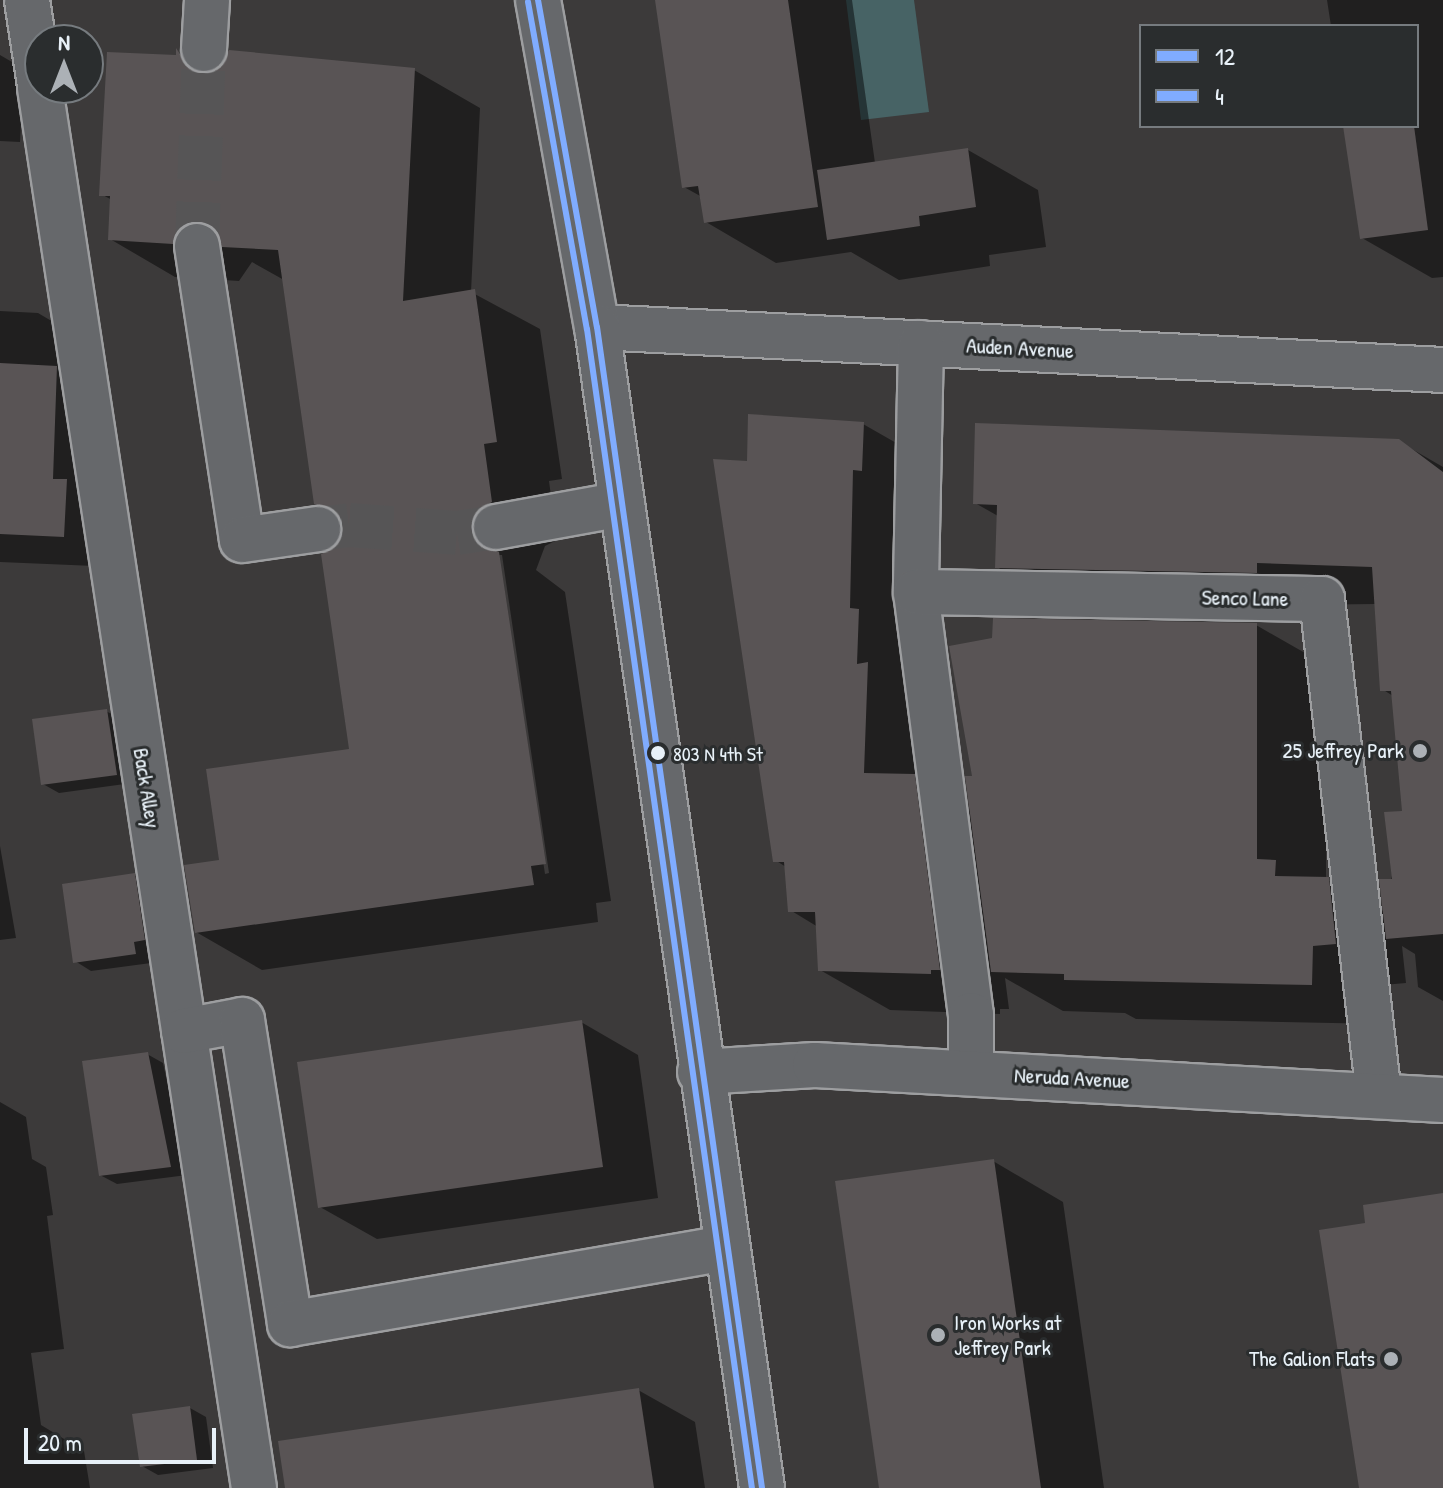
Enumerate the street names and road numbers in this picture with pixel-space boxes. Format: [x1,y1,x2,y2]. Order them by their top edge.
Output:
street label: Auden Avenue [966,332,1074,364]
street label: Senco Lane [1201,584,1289,612]
street label: Back Alley [128,746,166,830]
street label: Neruda Avenue [1013,1062,1131,1094]

